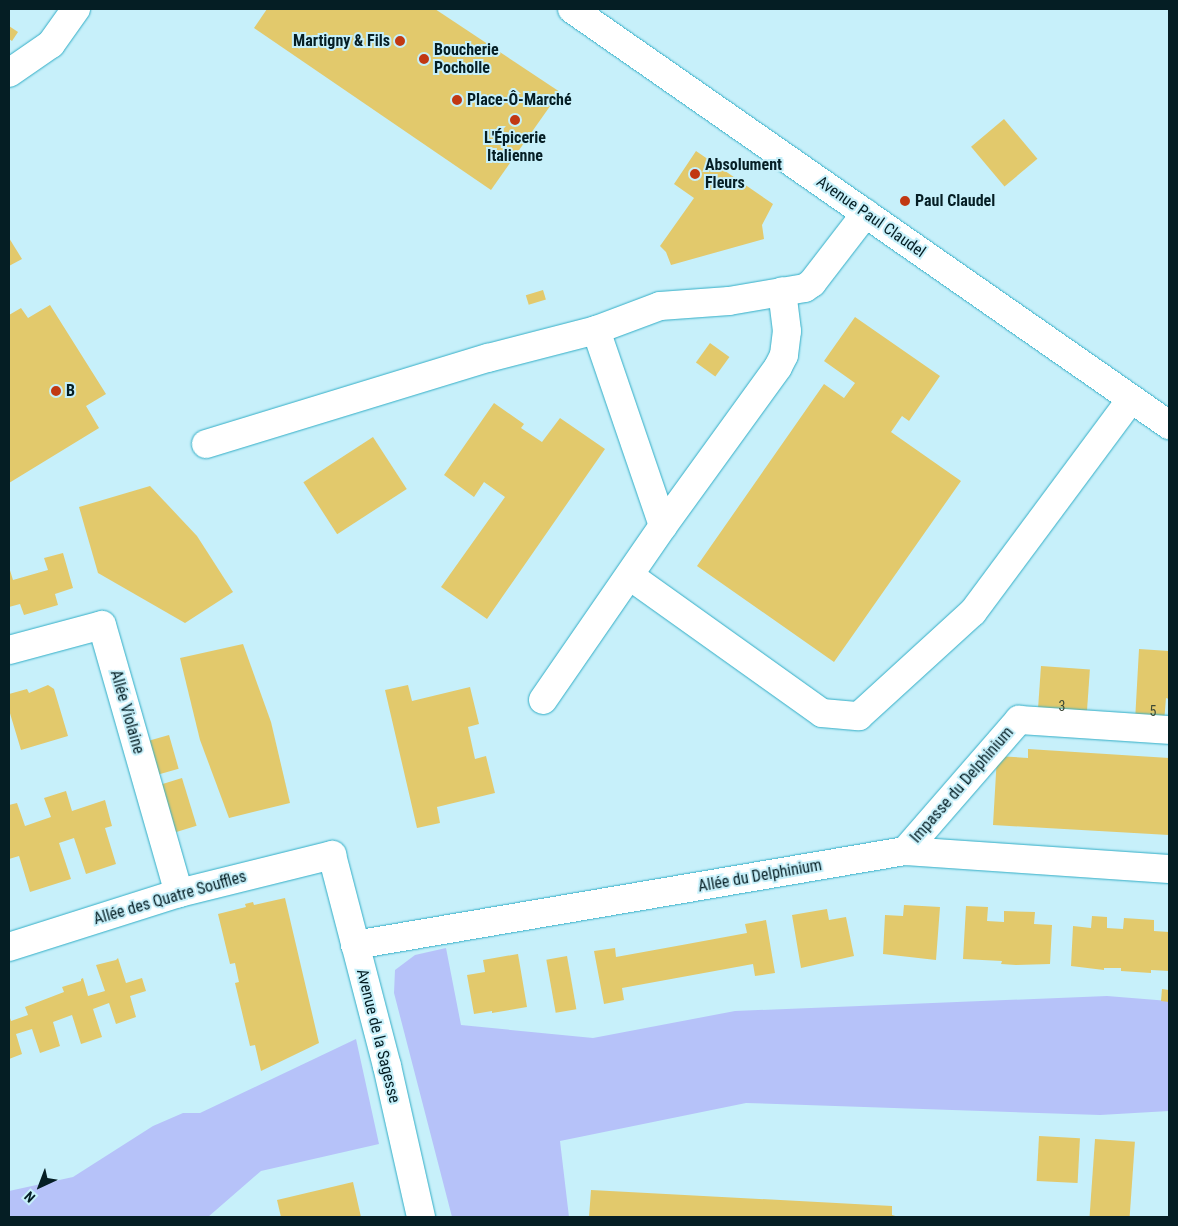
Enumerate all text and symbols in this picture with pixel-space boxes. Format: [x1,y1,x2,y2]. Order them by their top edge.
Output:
place label: Martigny & Fils [293,31,390,51]
marker: Martigny & Fils [394,35,406,47]
place label: Boucherie Pocholle [434,40,499,78]
marker: Boucherie Pocholle [418,53,430,65]
place label: Place-Ô-Marché [467,90,572,110]
marker: Place-Ô-Marché [451,94,463,106]
marker: L'Épicerie Italienne [509,114,521,126]
place label: L'Épicerie Italienne [484,128,546,166]
place label: Absolument Fleurs [705,155,782,193]
marker: Absolument Fleurs [689,168,701,180]
street label: Avenue Paul Claudel [813,172,929,262]
place label: Paul Claudel [915,191,995,211]
marker: Paul Claudel [899,195,911,207]
place label: B [66,381,75,401]
marker: B [50,385,62,397]
street label: Allée Violaine [106,668,148,756]
house number: 3 [1059,698,1065,714]
house number: 5 [1150,703,1156,719]
street label: Impasse du Delphinium [906,723,1018,847]
street label: Allée du Delphinium [697,856,823,896]
street label: Allée des Quatre Souffles [91,867,249,929]
street label: Avenue de la Sagesse [352,967,404,1105]
north arrow [15,1161,65,1211]
text: N [21,1188,38,1206]

